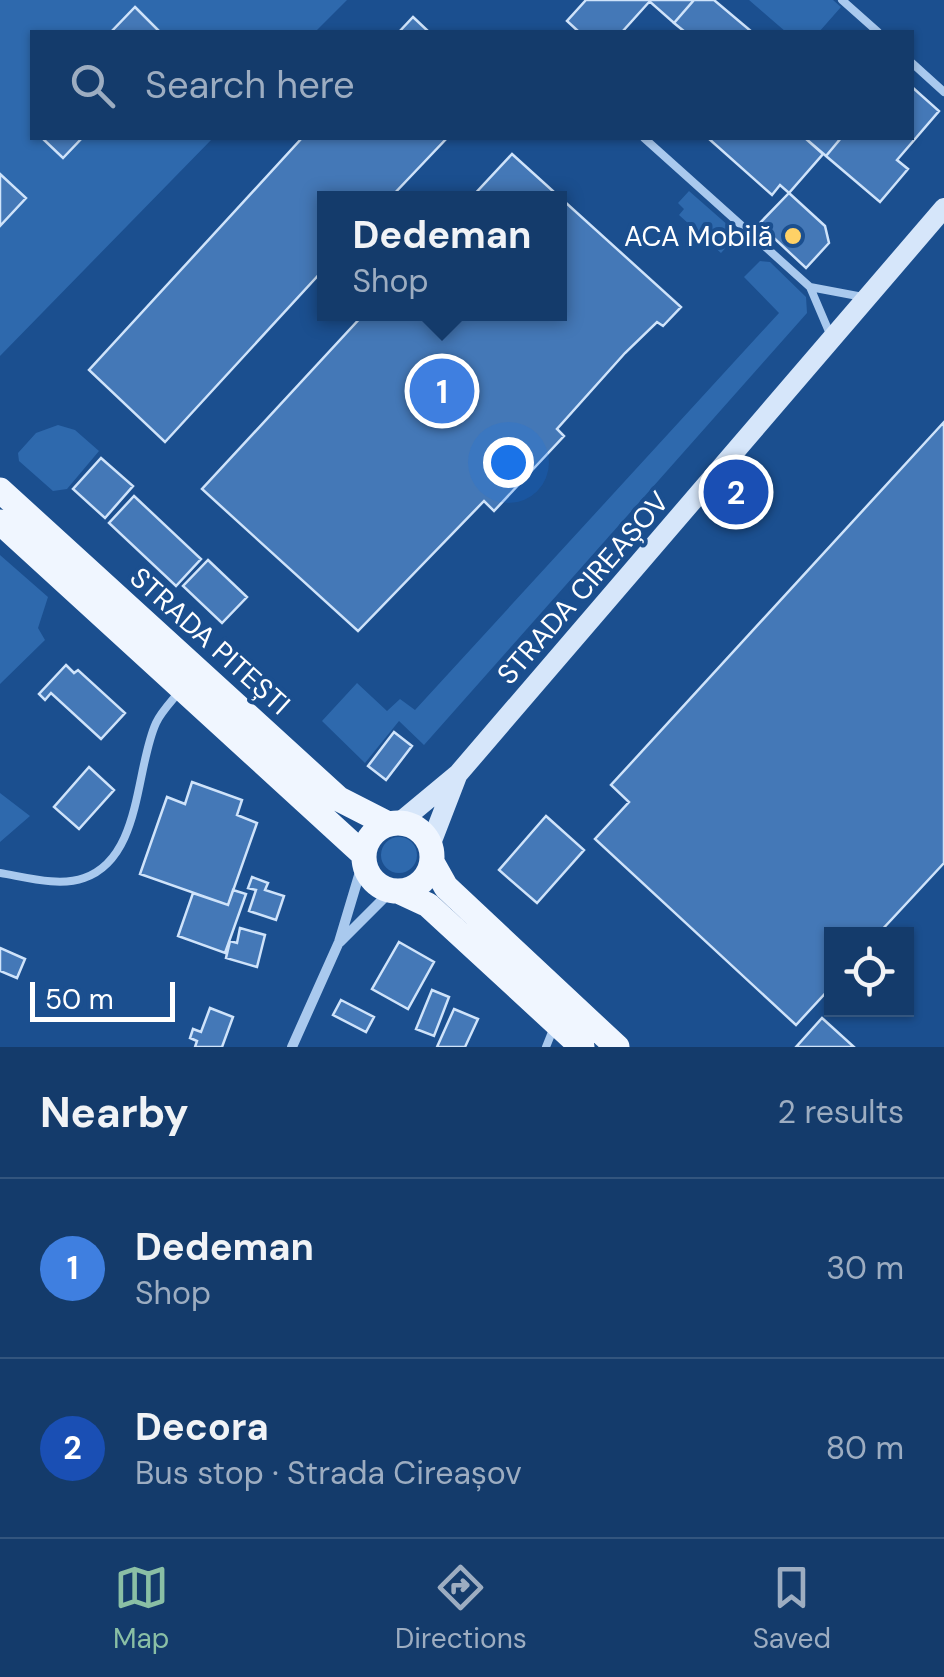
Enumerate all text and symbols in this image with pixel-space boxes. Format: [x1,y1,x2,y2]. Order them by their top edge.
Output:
search box [30,30,914,140]
icon: search [65,58,120,113]
text: Search here [145,60,355,110]
popup [317,191,567,321]
text: Dedeman [353,210,531,260]
place label: ACA Mobilă [624,218,773,255]
marker: ACA Mobilă [782,225,804,247]
text: Shop [353,260,428,302]
pin: 1 [410,354,474,428]
your location [483,437,534,488]
pin: 2 [704,454,768,530]
street label: STRADA CIREAȘOV [489,484,677,692]
street label: STRADA PITEȘTI [122,559,298,723]
map controls [824,927,914,1017]
button: locate [824,927,914,1017]
scale bar [30,977,175,1021]
text: 50 m [45,981,114,1018]
text: Nearby [40,1085,189,1140]
text: 2 results [778,1091,904,1133]
text: Dedeman [135,1222,314,1272]
text: 1 [67,1247,78,1289]
text: 30 m [826,1247,904,1289]
text: Shop [135,1272,211,1314]
text: Decora [135,1402,269,1452]
text: 2 [63,1427,82,1469]
text: 80 m [826,1427,904,1469]
text: Bus stop · Strada Cireașov [135,1452,522,1494]
tab: Map [113,1560,169,1657]
tab: Directions [395,1560,527,1657]
tab: Saved [753,1560,831,1657]

